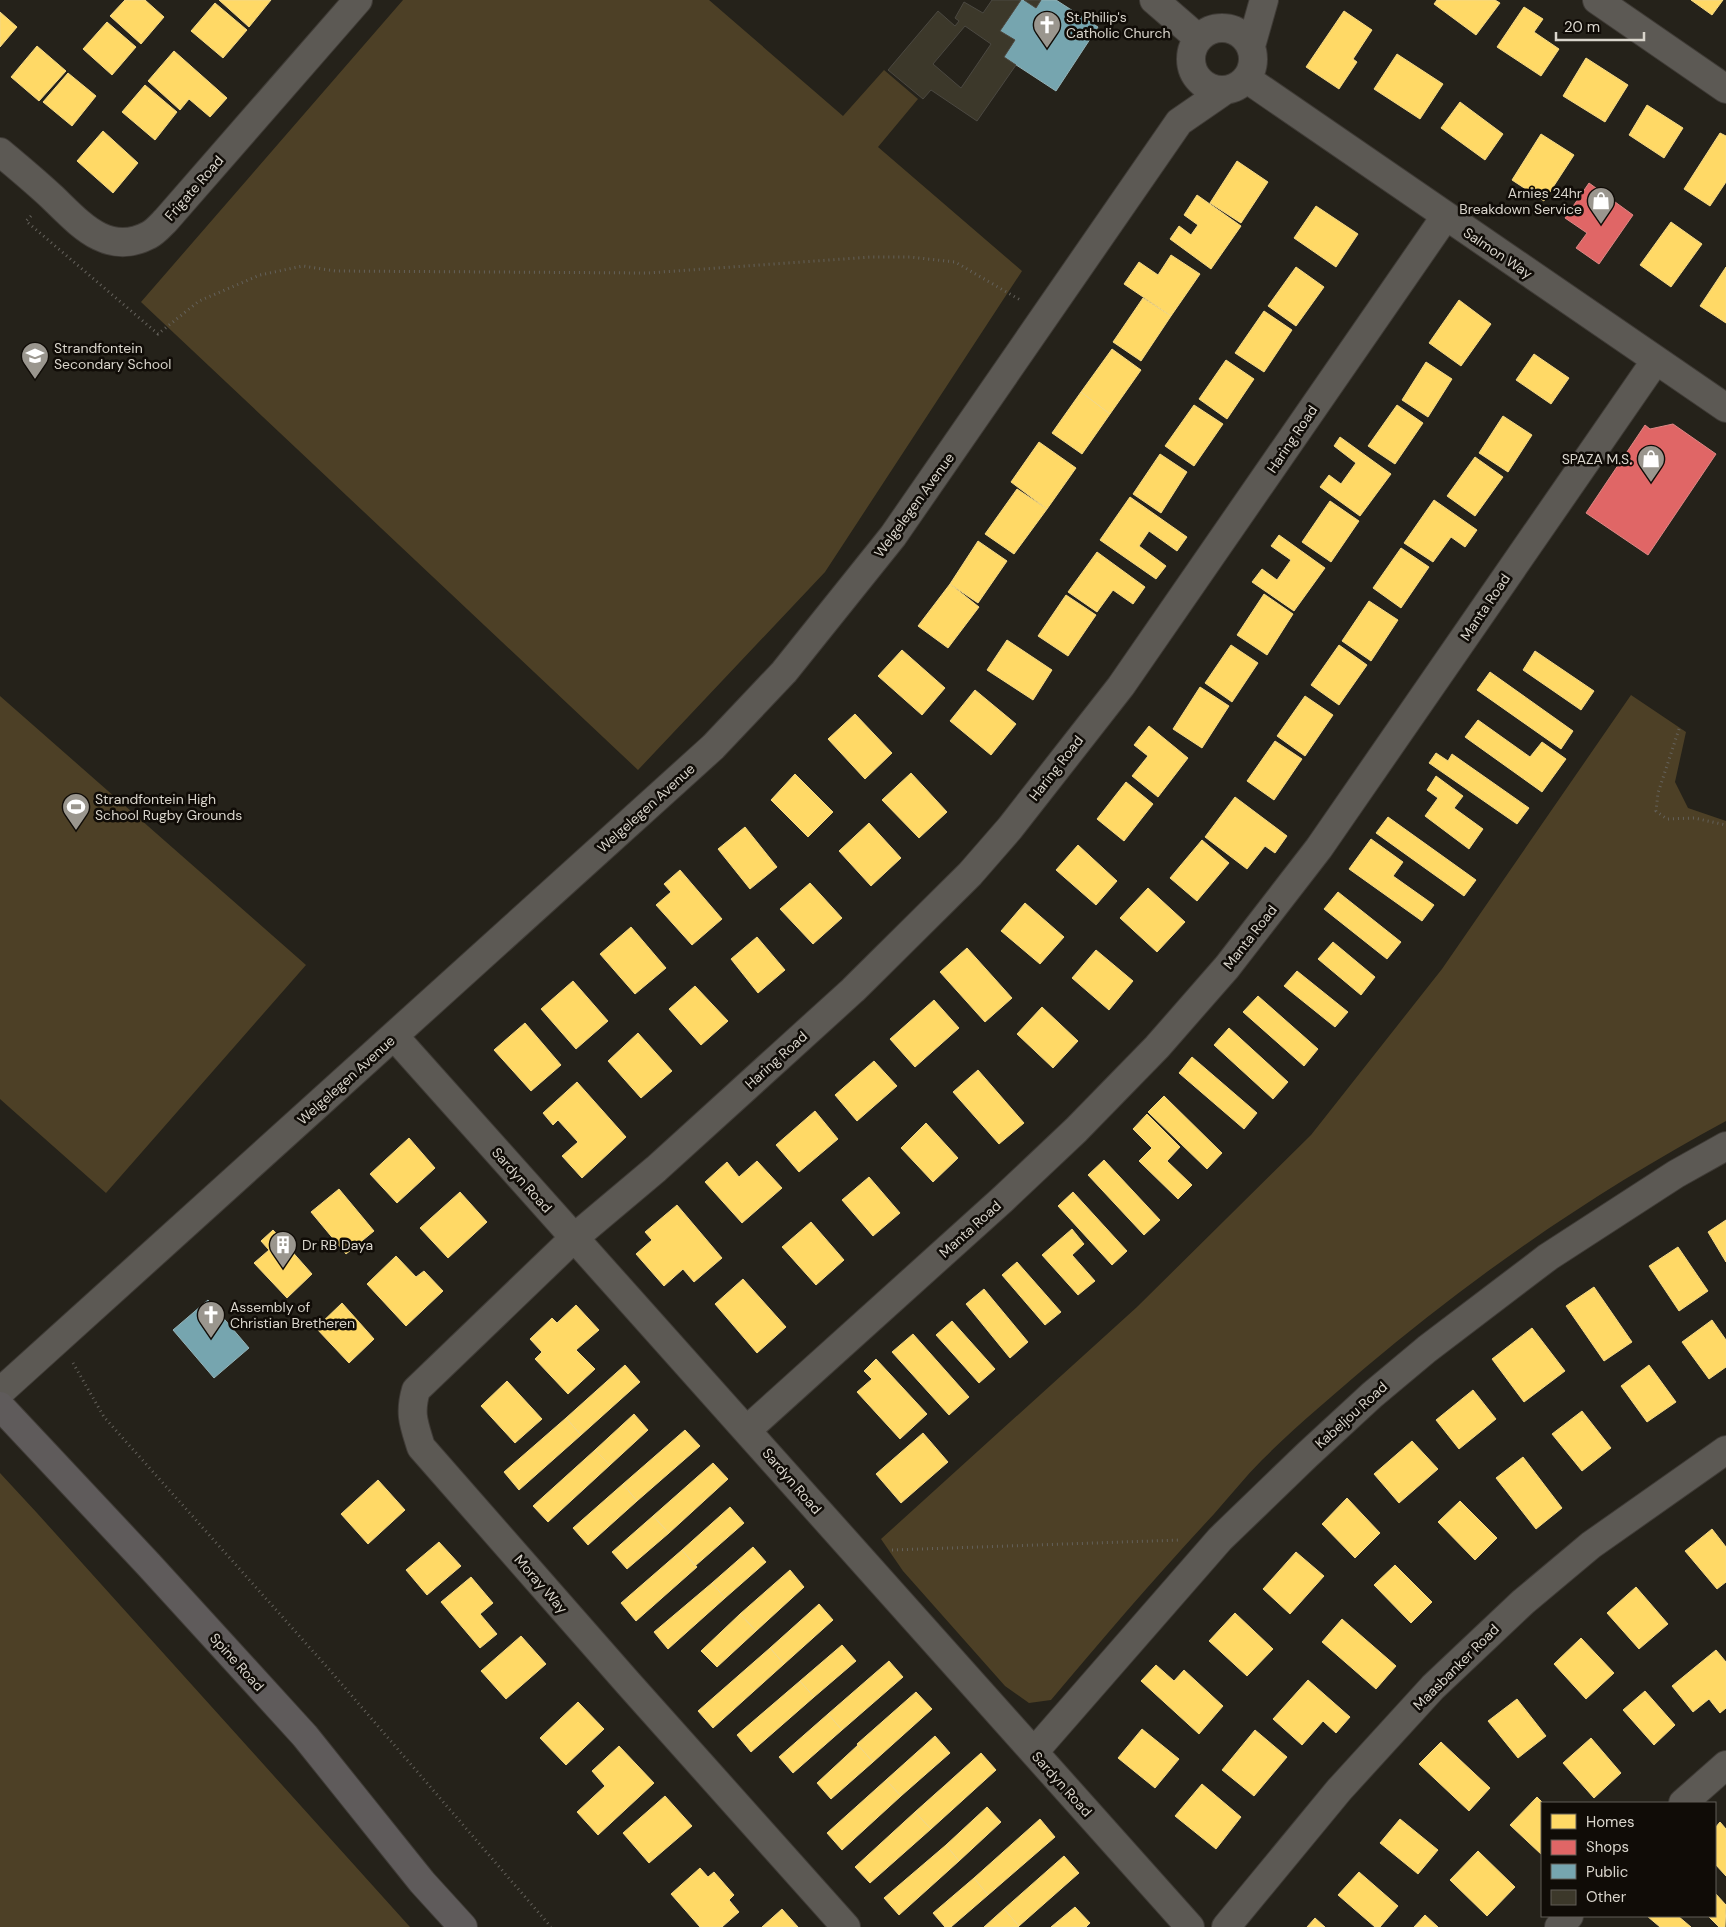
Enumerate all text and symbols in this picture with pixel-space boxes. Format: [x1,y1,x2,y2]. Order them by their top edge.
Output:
place label: St Philip's Catholic Church [1066,8,1171,42]
church icon: St Philip's Catholic Church [1032,10,1062,49]
scale bar [1556,10,1644,42]
text: 20 m [1564,17,1600,37]
street label: Frigate Road [161,152,227,224]
place label: Arnies 24hr Breakdown Service [1459,184,1582,218]
shop icon: Arnies 24hr Breakdown Service [1586,186,1616,225]
street label: Salmon Way [1460,223,1536,283]
place label: Strandfontein Secondary School [54,339,171,373]
school or university icon: Strandfontein Secondary School [20,341,50,380]
street label: Haring Road [1263,402,1321,476]
shop icon: SPAZA M.S. [1636,444,1666,483]
street label: Welgelegen Avenue [870,449,958,561]
place label: SPAZA M.S. [1562,450,1632,468]
street label: Manta Road [1456,570,1514,644]
street label: Haring Road [1025,732,1087,804]
street label: Welgelegen Avenue [593,759,699,857]
place label: Strandfontein High School Rugby Grounds [95,790,242,824]
sports icon: Strandfontein High School Rugby Grounds [61,792,91,831]
street label: Manta Road [1219,901,1281,973]
street label: Haring Road [741,1027,811,1093]
street label: Welgelegen Avenue [293,1031,399,1129]
street label: Sardyn Road [488,1144,556,1216]
street label: Manta Road [935,1197,1005,1261]
building icon: Dr RB Daya [268,1230,298,1269]
place label: Dr RB Daya [302,1236,373,1254]
place label: Assembly of Christian Bretheren [230,1298,355,1332]
church icon: Assembly of Christian Bretheren [196,1300,226,1339]
street label: Kabeljou Road [1311,1378,1391,1452]
street label: Sardyn Road [758,1444,826,1518]
street label: Moray Way [511,1551,572,1617]
street label: Maasbanker Road [1409,1620,1503,1714]
street label: Spine Road [206,1629,268,1695]
street label: Sardyn Road [1028,1748,1096,1820]
legend [1541,1802,1716,1917]
text: Homes [1586,1812,1635,1832]
text: Shops [1586,1837,1629,1857]
text: Public [1586,1862,1628,1882]
text: Other [1586,1887,1627,1907]

